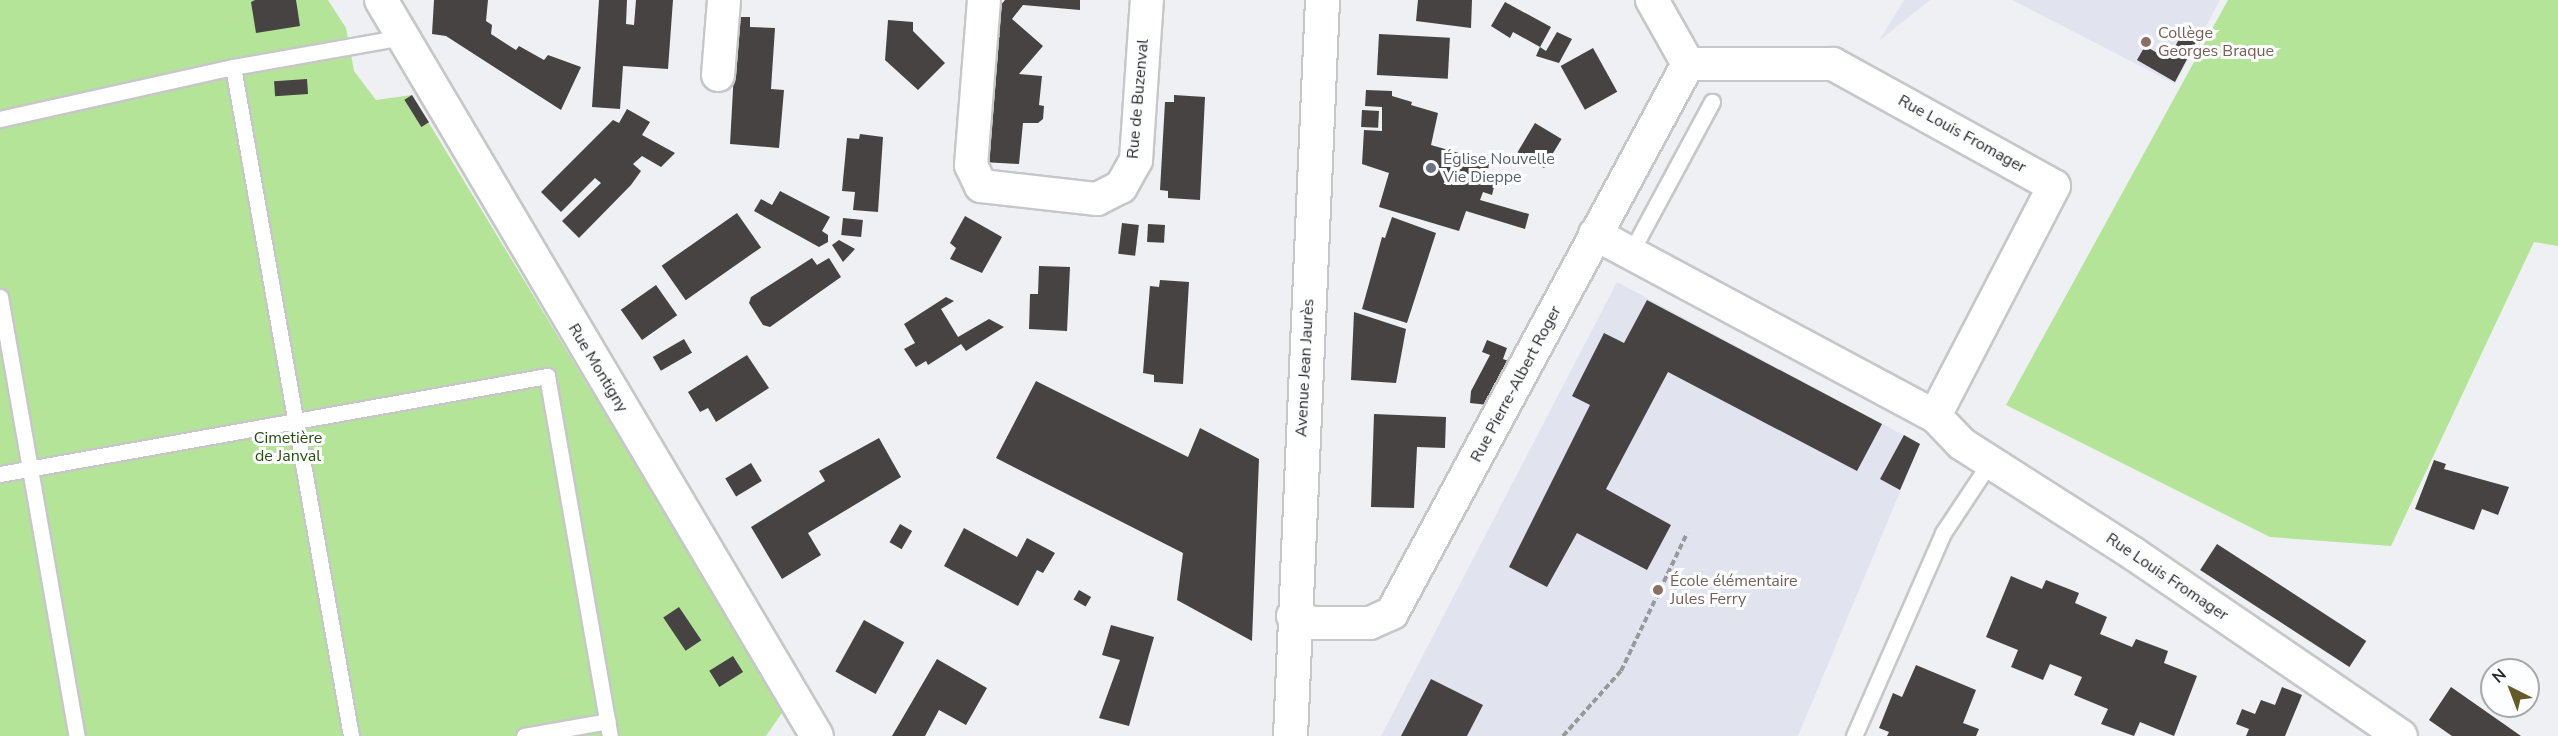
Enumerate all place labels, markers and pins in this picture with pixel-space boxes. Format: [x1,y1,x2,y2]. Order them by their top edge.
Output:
place label: Collège Georges Braque [2158,23,2274,61]
marker: Collège Georges Braque [2139,35,2153,49]
place label: Église Nouvelle Vie Dieppe [1443,149,1555,187]
marker: Église Nouvelle Vie Dieppe [1424,161,1438,175]
place label: École élémentaire Jules Ferry [1670,571,1798,609]
marker: École élémentaire Jules Ferry [1651,583,1665,597]

